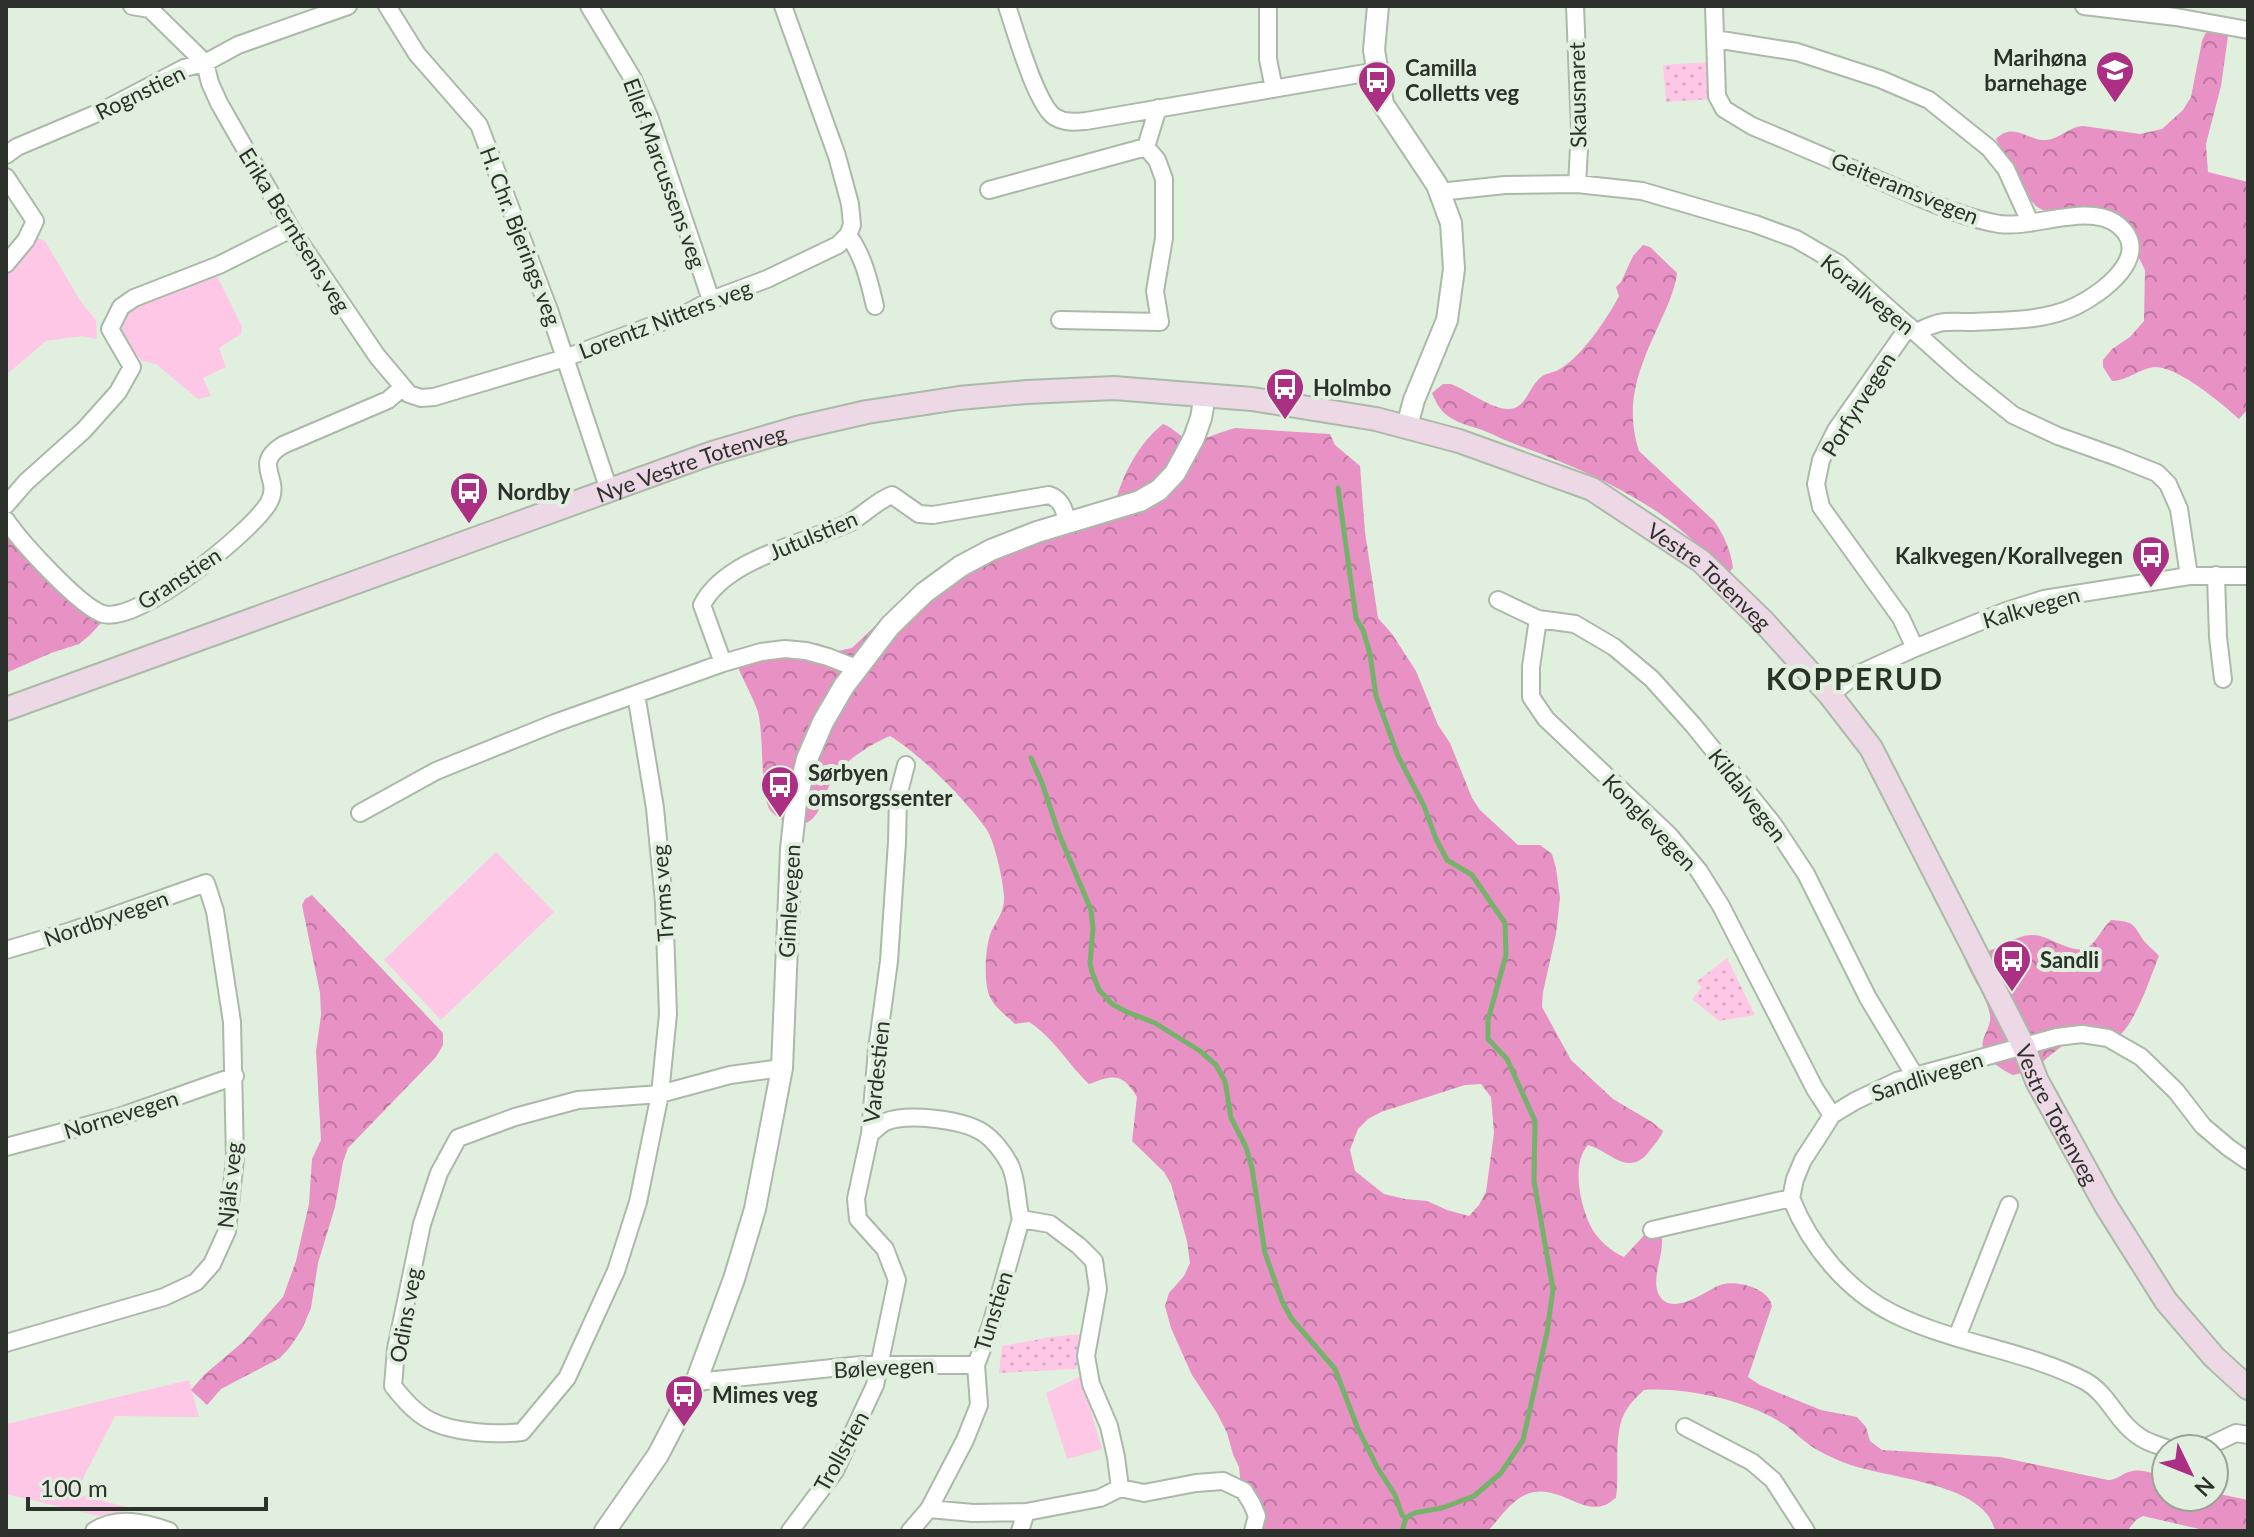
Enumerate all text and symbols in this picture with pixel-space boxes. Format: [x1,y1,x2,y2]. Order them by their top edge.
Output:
street label: Skausnaret [1563,42,1591,148]
place label: Marihøna barnehage [1984,44,2087,96]
school or university icon: Marihøna barnehage [2094,49,2136,104]
place label: Camilla Colletts veg [1405,54,1519,106]
street label: Rognstien [91,59,189,125]
bus stop icon: Camilla Colletts veg [1356,59,1398,114]
street label: Ellef Marcussens veg [618,74,712,272]
street label: Erika Berntsens veg [233,143,357,317]
street label: H. Chr. Bjerings veg [474,143,568,329]
street label: Geiteramsvegen [1827,146,1983,230]
street label: Korallvegen [1816,248,1920,340]
street label: Lorentz Nitters veg [575,274,755,364]
street label: Porfyrvegen [1815,347,1901,461]
bus stop icon: Holmbo [1264,366,1306,421]
place label: Holmbo [1313,374,1391,401]
street label: Nye Vestre Totenveg [592,418,789,507]
bus stop icon: Nordby [448,470,490,525]
place label: Nordby [497,478,571,505]
street label: Jutulstien [765,504,861,566]
street label: Vestre Totenveg [1643,516,1778,635]
bus stop icon: Kalkvegen/Korallvegen [2130,534,2172,589]
street label: Granstien [132,541,226,615]
place label: Kalkvegen/Korallvegen [1895,542,2123,569]
street label: Kalkvegen [1979,580,2083,634]
district label: KOPPERUD [1766,660,1944,696]
street label: Kildalvegen [1703,743,1793,847]
place label: Sørbyen omsorgssenter [808,759,953,811]
bus stop icon: Sørbyen omsorgssenter [759,764,801,819]
street label: Konglevegen [1597,768,1703,876]
street label: Gimlevegen [773,843,805,959]
street label: Tryms veg [645,844,679,942]
street label: Nordbyvegen [40,884,172,952]
bus stop icon: Sandli [1991,938,2033,993]
place label: Sandli [2040,946,2099,973]
street label: Vardestien [857,1020,895,1124]
street label: Vestre Totenveg [2010,1040,2105,1189]
street label: Sandlivegen [1868,1045,1986,1107]
street label: Nornevegen [60,1084,182,1144]
street label: Njåls veg [211,1140,247,1230]
street label: Odins veg [383,1265,427,1365]
street label: Tunstien [968,1268,1018,1354]
street label: Bølevegen [833,1351,935,1383]
bus stop icon: Mimes veg [663,1373,705,1428]
place label: Mimes veg [712,1381,818,1408]
street label: Trollstien [808,1406,874,1496]
north arrow [2150,1433,2230,1513]
scale bar [28,1461,266,1511]
text: N [2189,1472,2221,1502]
text: 100 m [40,1473,108,1502]

